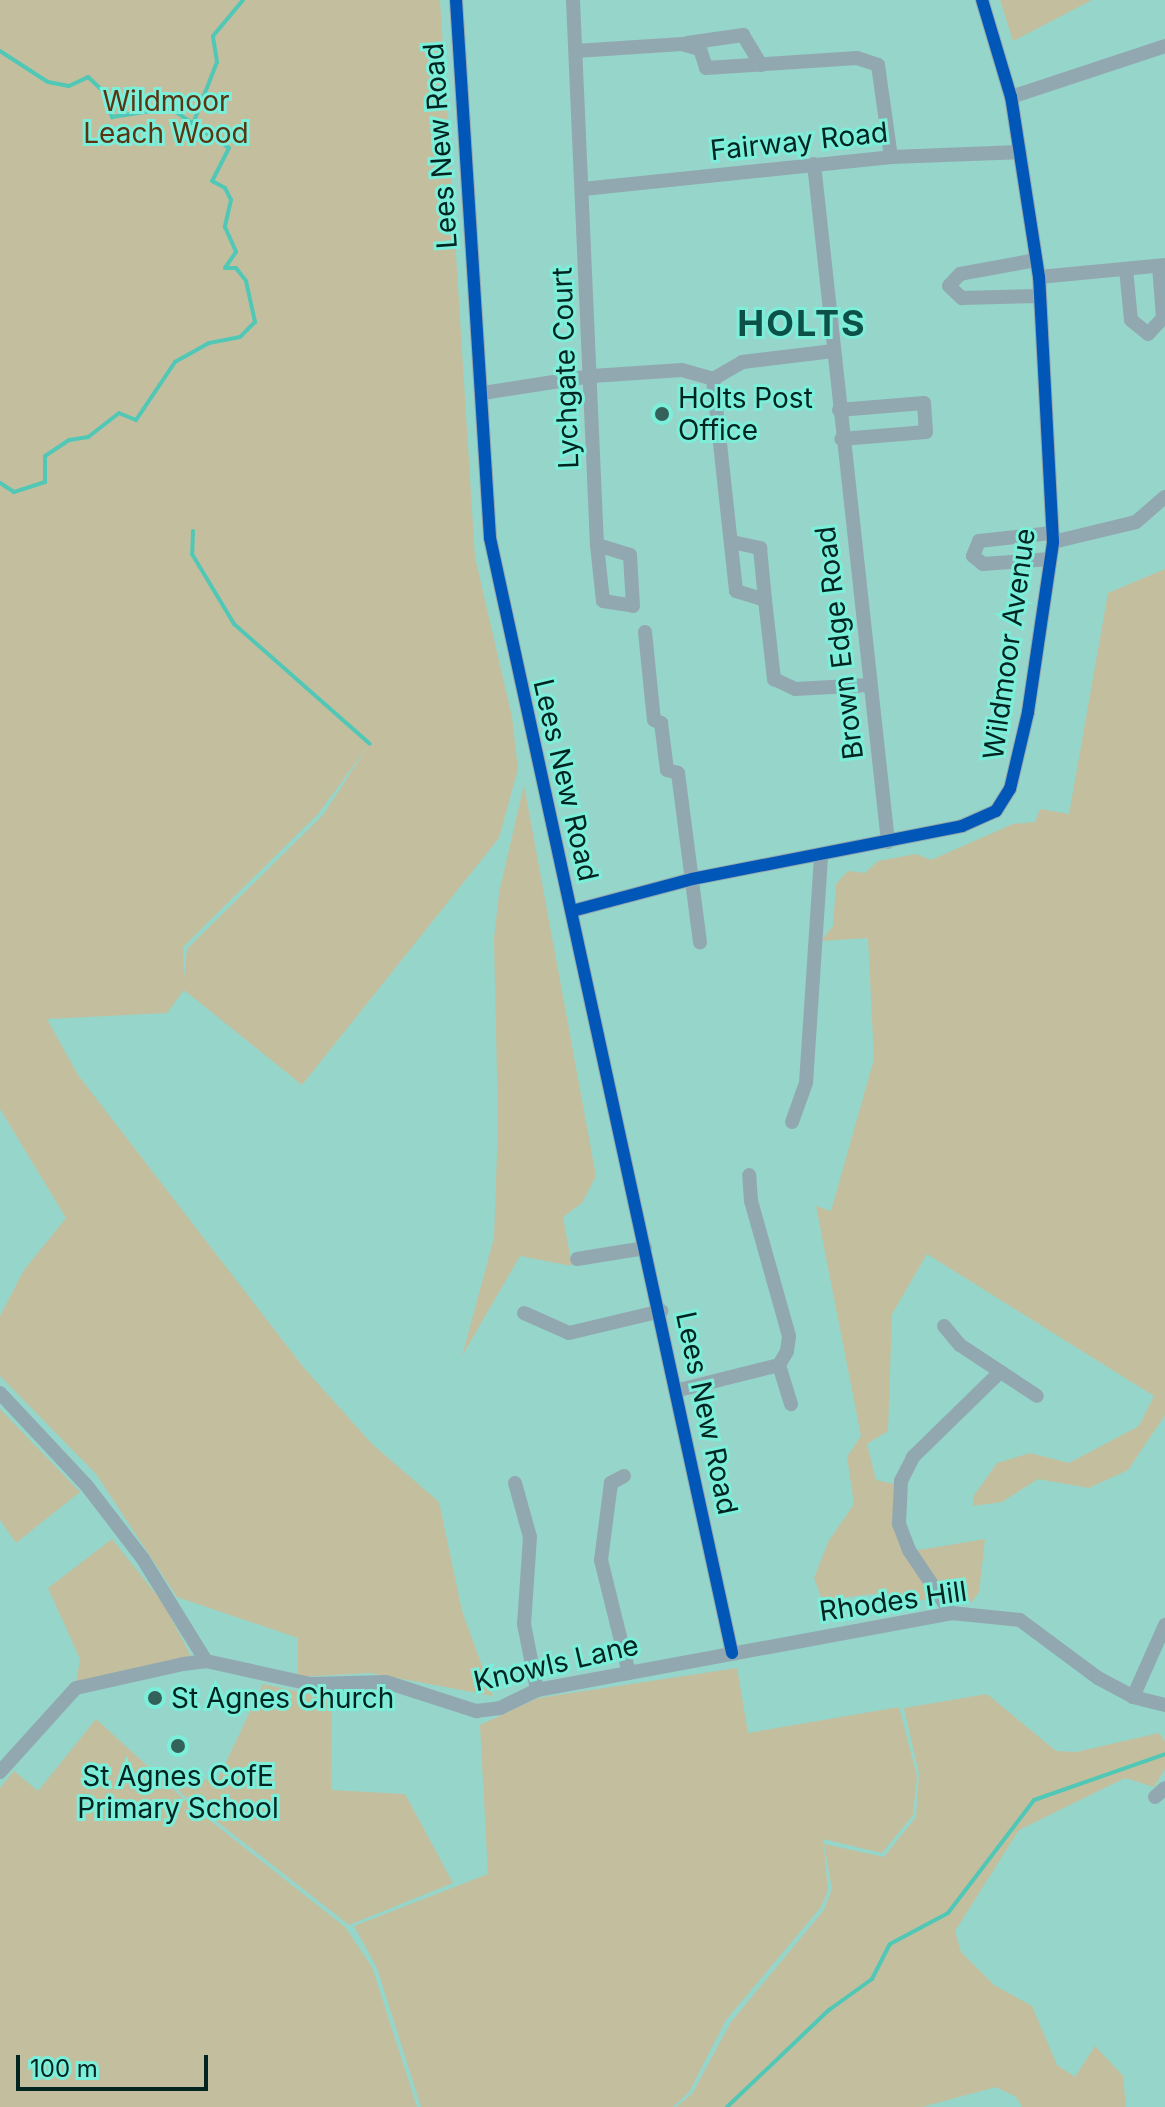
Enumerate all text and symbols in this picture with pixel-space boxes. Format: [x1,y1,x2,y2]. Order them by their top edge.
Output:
street label: Lees New Road [416,42,464,250]
park label: Wildmoor Leach Wood [83,84,249,150]
street label: Fairway Road [708,115,890,167]
street label: Lychgate Court [545,267,585,469]
district label: HOLTS [737,302,867,346]
place label: Holts Post Office [678,381,813,447]
marker: Holts Post Office [653,405,671,423]
street label: Brown Edge Road [808,524,870,762]
street label: Wildmoor Avenue [976,526,1042,762]
street label: Lees New Road [526,676,606,884]
street label: Lees New Road [669,1309,745,1517]
street label: Rhodes Hill [817,1574,969,1628]
street label: Knowls Lane [470,1628,642,1698]
place label: St Agnes Church [171,1681,394,1715]
marker: St Agnes Church [146,1689,164,1707]
marker: St Agnes CofE Primary School [169,1737,187,1755]
place label: St Agnes CofE Primary School [77,1759,279,1825]
scale bar [20,2039,212,2089]
text: 100 m [30,2054,98,2083]

